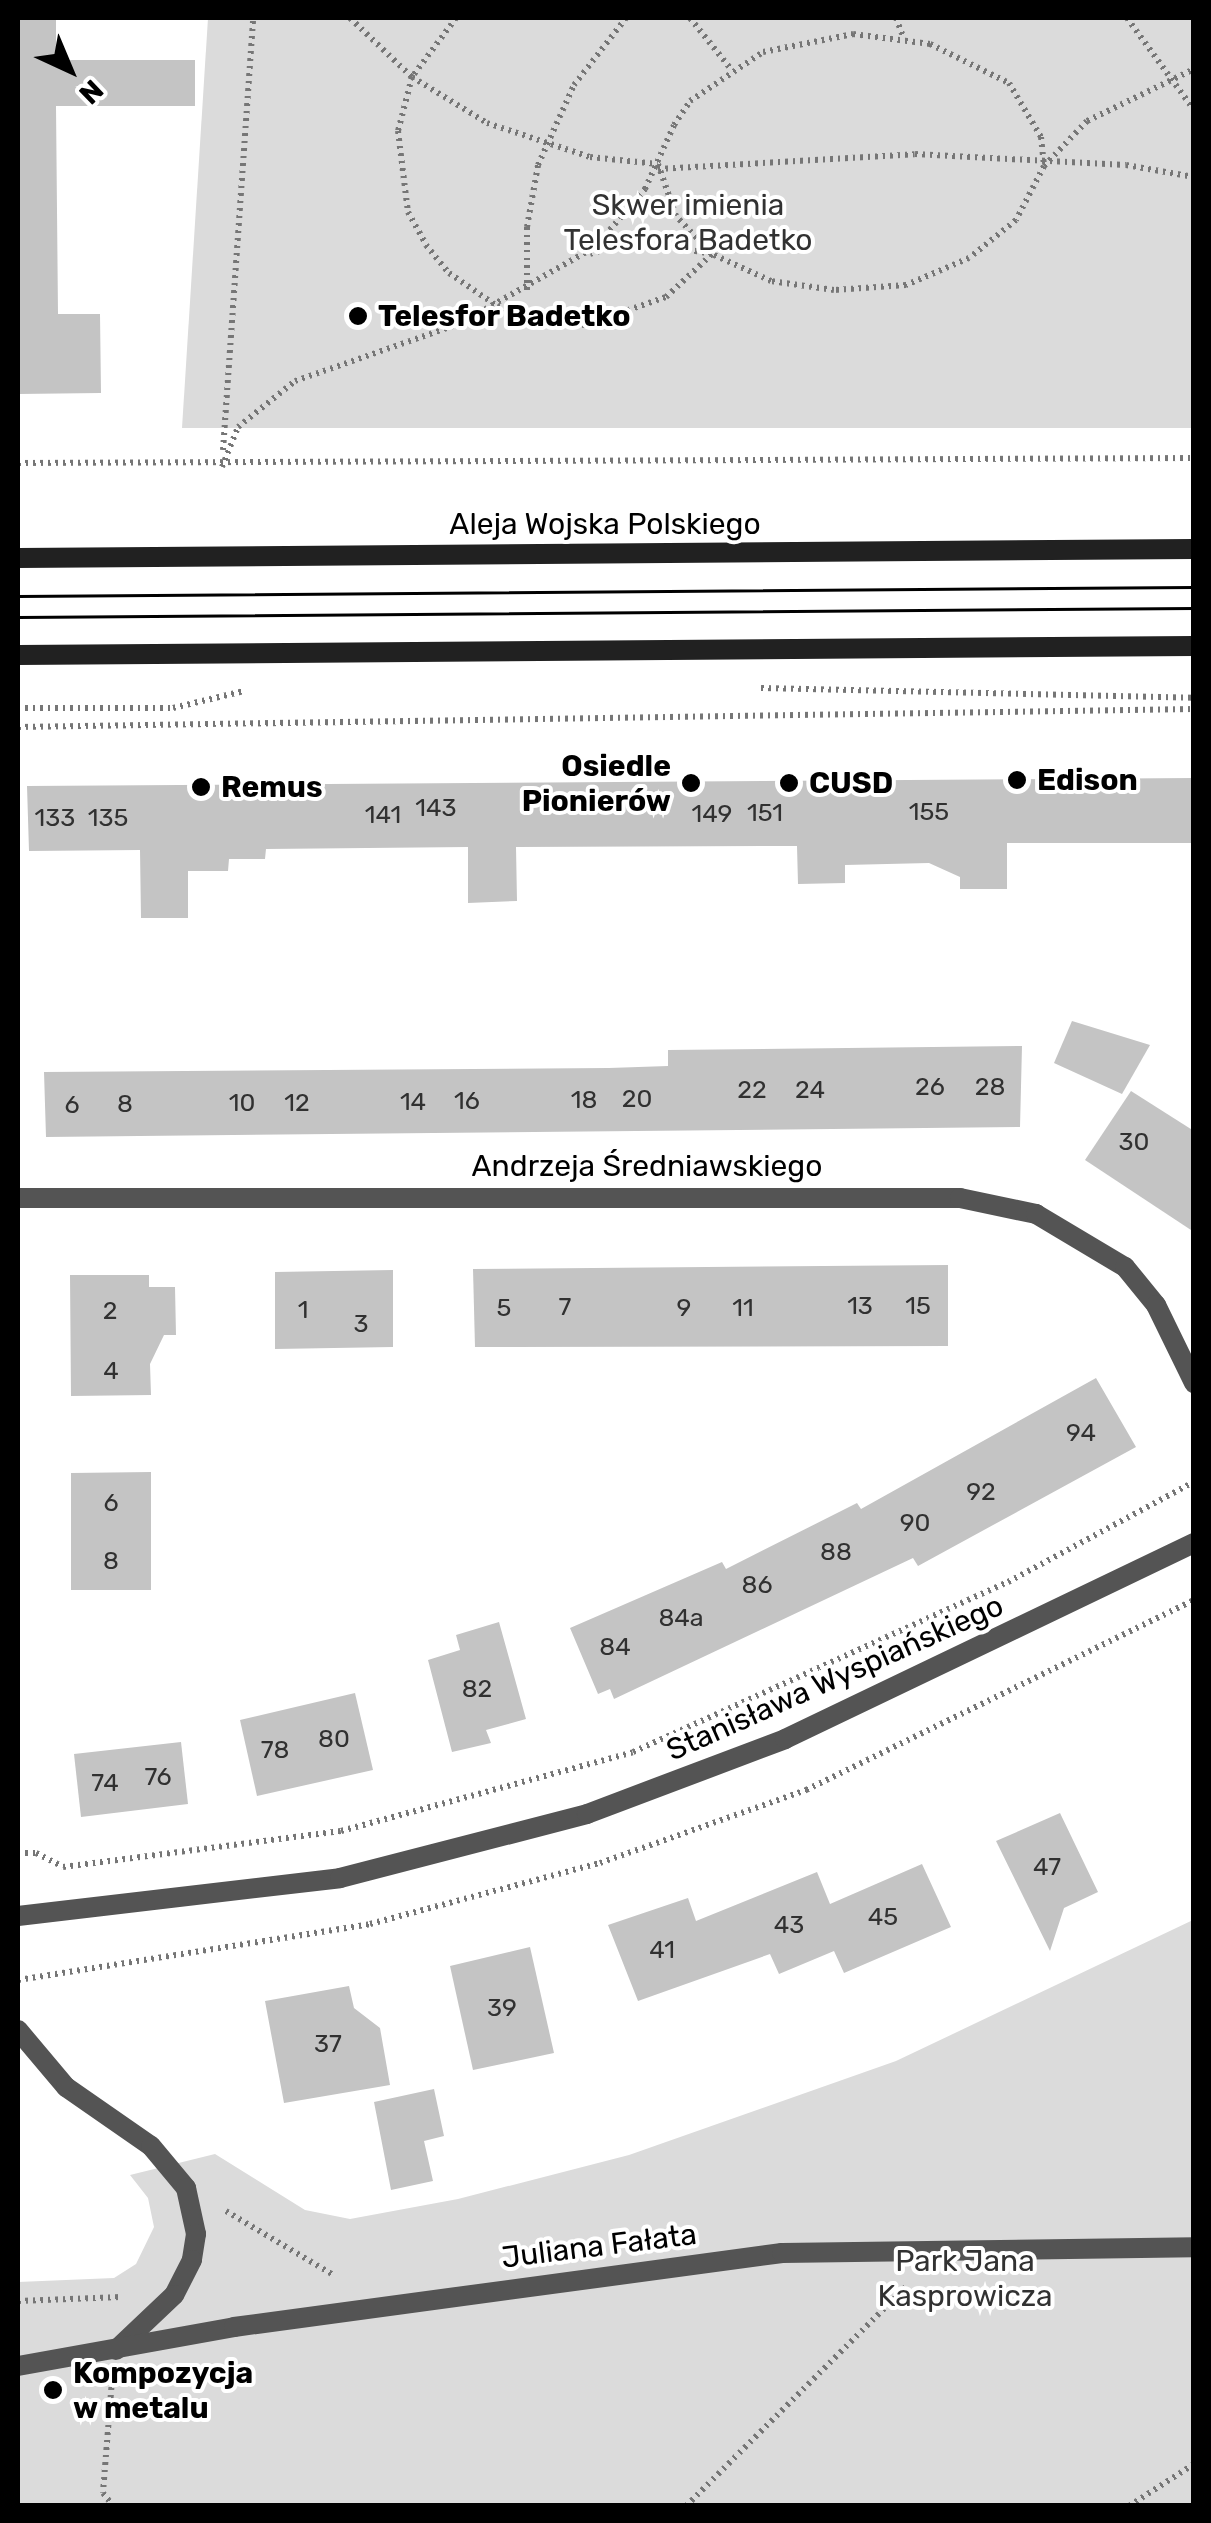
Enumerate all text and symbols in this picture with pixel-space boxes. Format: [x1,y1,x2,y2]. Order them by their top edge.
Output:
north arrow [20,20,120,120]
text: N [72,73,110,111]
park label: Skwer imienia Telesfora Badetko [563,187,813,258]
place label: Telesfor Badetko [378,298,631,334]
marker: Telesfor Badetko [347,305,369,327]
street label: Aleja Wojska Polskiego [449,506,761,542]
place label: Osiedle Pionierów [522,748,671,818]
place label: Edison [1037,762,1138,798]
place label: CUSD [809,765,893,801]
place label: Remus [221,769,323,805]
marker: Edison [1006,769,1028,791]
marker: Osiedle Pionierów [680,772,702,794]
marker: CUSD [778,772,800,794]
marker: Remus [190,776,212,798]
house number: 143 [415,793,457,823]
house number: 155 [909,797,949,827]
house number: 151 [747,798,783,828]
house number: 149 [692,799,732,829]
house number: 141 [365,800,401,830]
house number: 133 [35,803,75,833]
house number: 135 [88,803,128,833]
house number: 26 [915,1072,945,1102]
house number: 28 [975,1072,1005,1102]
house number: 22 [737,1075,767,1105]
house number: 24 [795,1075,825,1105]
house number: 20 [622,1084,652,1114]
house number: 18 [571,1085,597,1115]
house number: 16 [454,1086,480,1116]
house number: 14 [400,1087,426,1117]
house number: 10 [229,1088,255,1118]
house number: 12 [284,1088,310,1118]
house number: 8 [117,1089,133,1119]
house number: 6 [64,1090,80,1120]
house number: 30 [1119,1127,1149,1157]
street label: Andrzeja Średniawskiego [472,1148,822,1184]
house number: 13 [847,1291,873,1321]
house number: 15 [905,1291,931,1321]
house number: 7 [559,1292,571,1322]
house number: 5 [497,1293,511,1323]
house number: 9 [677,1293,691,1323]
house number: 11 [732,1293,754,1323]
house number: 1 [298,1295,308,1325]
house number: 2 [103,1296,117,1326]
house number: 3 [353,1309,369,1339]
house number: 4 [103,1356,119,1386]
house number: 94 [1066,1418,1096,1448]
house number: 92 [966,1477,996,1507]
house number: 6 [103,1488,119,1518]
house number: 90 [900,1508,930,1538]
house number: 88 [820,1537,852,1567]
house number: 8 [103,1546,119,1576]
house number: 86 [742,1570,772,1600]
street label: Stanisława Wyspiańskiego [661,1587,1009,1769]
house number: 84a [658,1603,704,1633]
house number: 84 [599,1632,631,1662]
house number: 82 [462,1674,492,1704]
house number: 80 [318,1724,350,1754]
house number: 78 [261,1735,289,1765]
house number: 76 [144,1762,172,1792]
house number: 74 [91,1768,119,1798]
house number: 47 [1033,1852,1061,1882]
house number: 45 [868,1902,898,1932]
house number: 43 [774,1910,804,1940]
house number: 41 [649,1935,675,1965]
house number: 39 [487,1993,517,2023]
house number: 37 [314,2029,342,2059]
street label: Juliana Fałata [499,2216,699,2276]
park label: Park Jana Kasprowicza [877,2243,1053,2314]
place label: Kompozycja w metalu [73,2355,253,2426]
marker: Kompozycja w metalu [42,2379,64,2401]

